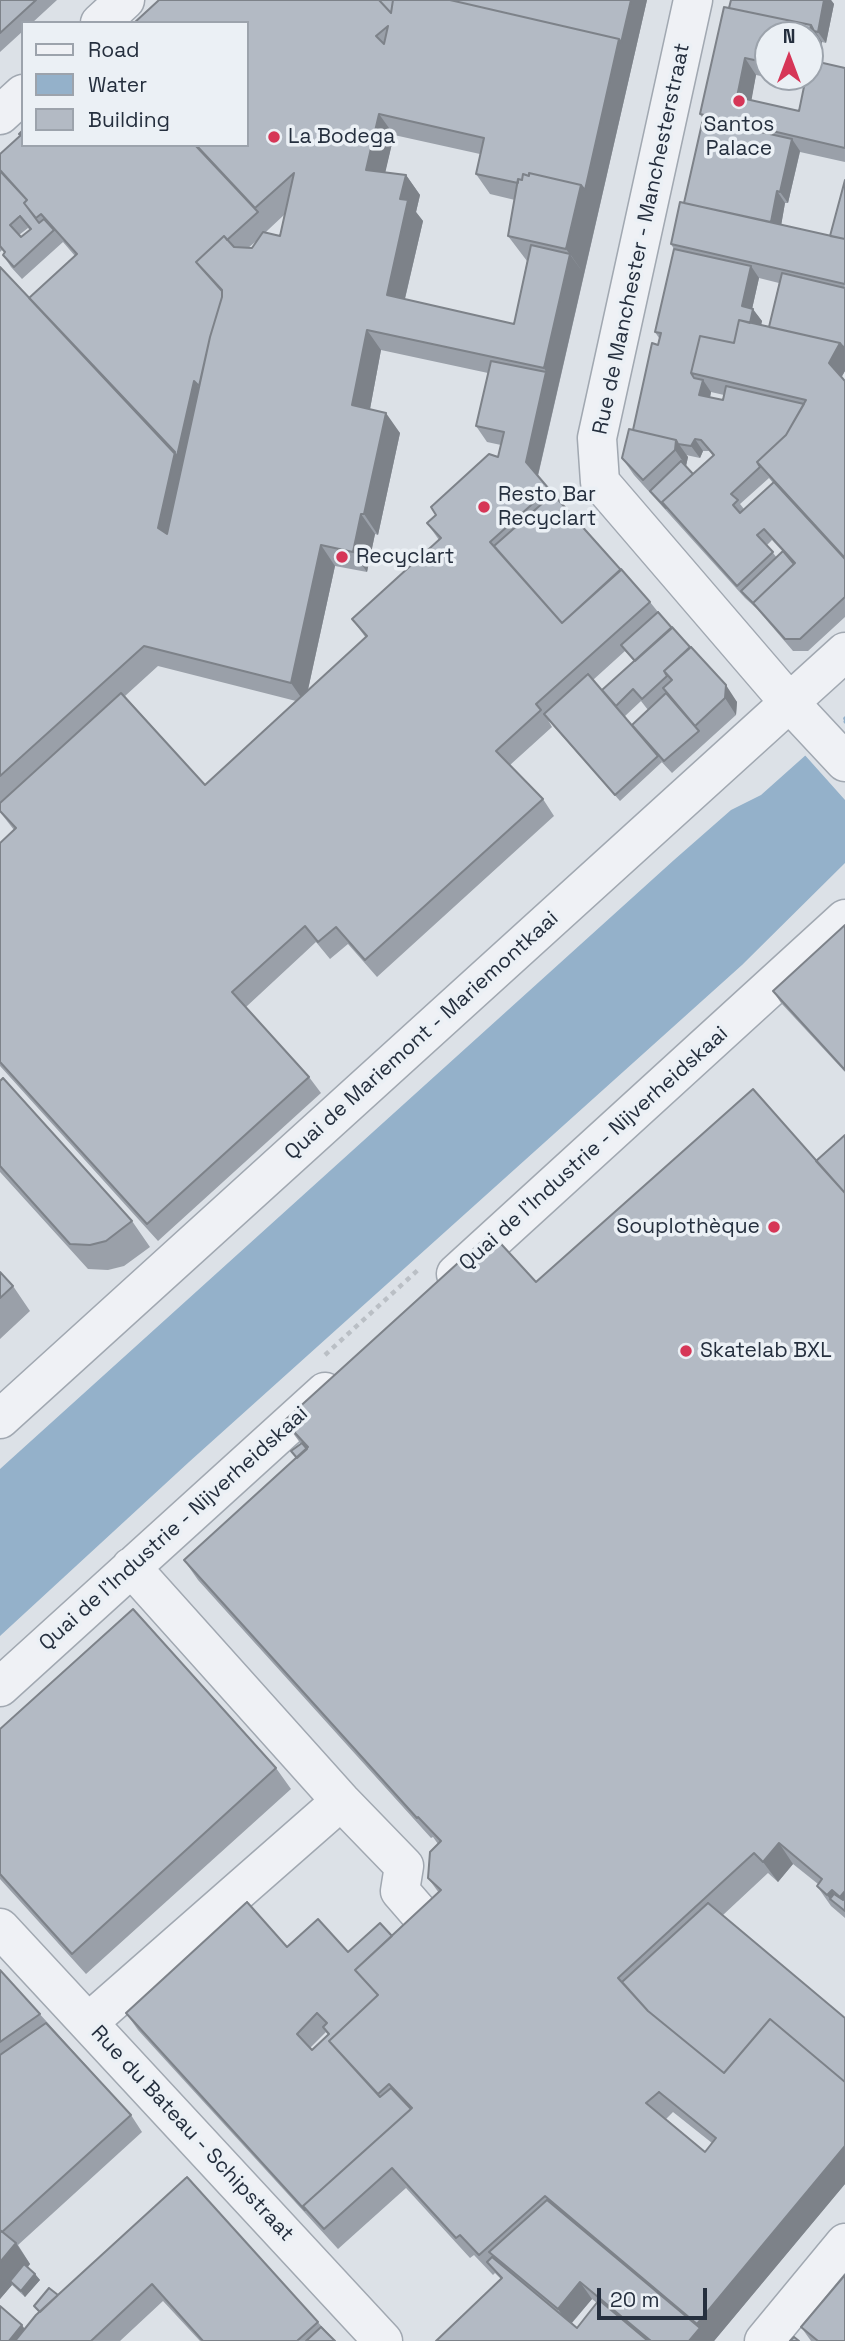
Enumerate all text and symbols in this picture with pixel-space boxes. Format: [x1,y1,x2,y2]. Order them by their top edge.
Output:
legend [21,21,248,147]
north arrow [754,21,824,91]
text: N [783,24,795,49]
text: Road [88,36,140,63]
street label: Rue de Manchester - Manchesterstraat [588,41,696,437]
text: Water [88,71,147,98]
marker: Santos Palace [731,93,747,109]
text: Building [88,106,170,133]
place label: Santos Palace [704,112,774,162]
place label: La Bodega [288,124,395,150]
marker: La Bodega [266,129,282,145]
place label: Resto Bar Recyclart [498,482,596,532]
marker: Resto Bar Recyclart [476,499,492,515]
place label: Recyclart [356,544,454,570]
marker: Recyclart [334,549,350,565]
street label: Quai de Mariemont - Mariemontkaai [280,906,564,1166]
street label: Quai de l'Industrie - Nijverheidskaai [454,1022,734,1276]
place label: Souplothèque [616,1214,760,1240]
marker: Souplothèque [766,1219,782,1235]
place label: Skatelab BXL [700,1338,832,1364]
marker: Skatelab BXL [678,1343,694,1359]
street label: Quai de l'Industrie - Nijverheidskaai [34,1402,314,1656]
street label: Rue du Bateau - Schipstraat [85,2021,299,2247]
scale bar [600,2274,710,2318]
text: 20 m [610,2286,660,2313]

